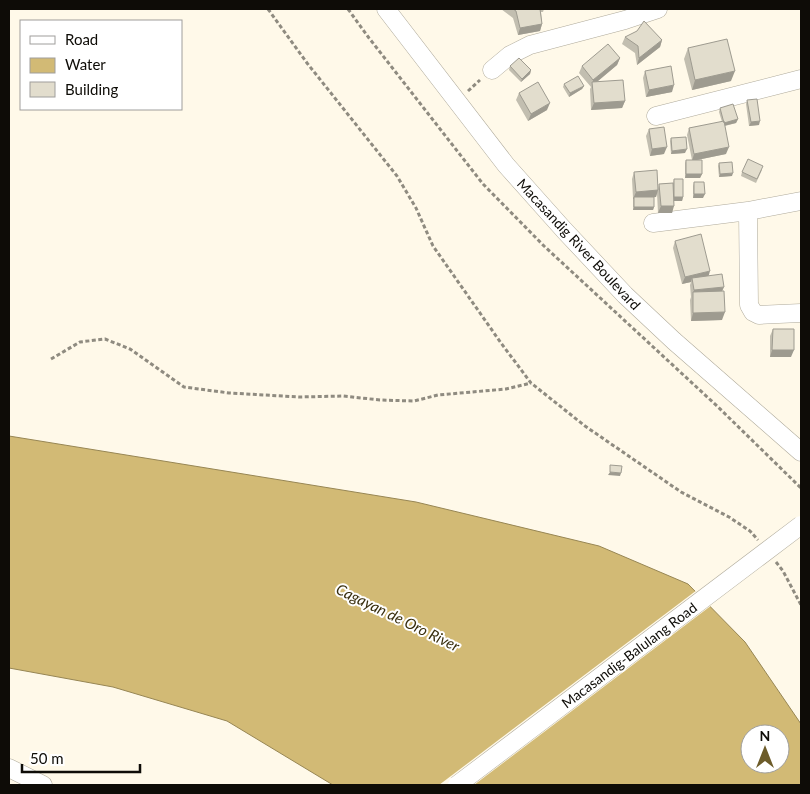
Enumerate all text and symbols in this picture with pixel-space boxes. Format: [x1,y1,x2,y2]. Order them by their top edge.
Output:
legend [20,20,182,110]
text: Road [65,30,98,48]
text: Water [65,55,106,73]
text: Building [65,80,118,98]
street label: Macasandig River Boulevard [514,175,644,313]
water label: Cagayan de Oro River [333,579,463,655]
street label: Macasandig-Balulang Road [558,599,700,711]
north arrow [740,724,790,774]
text: N [760,727,770,744]
scale bar [22,742,140,774]
text: 50 m [30,749,64,767]

